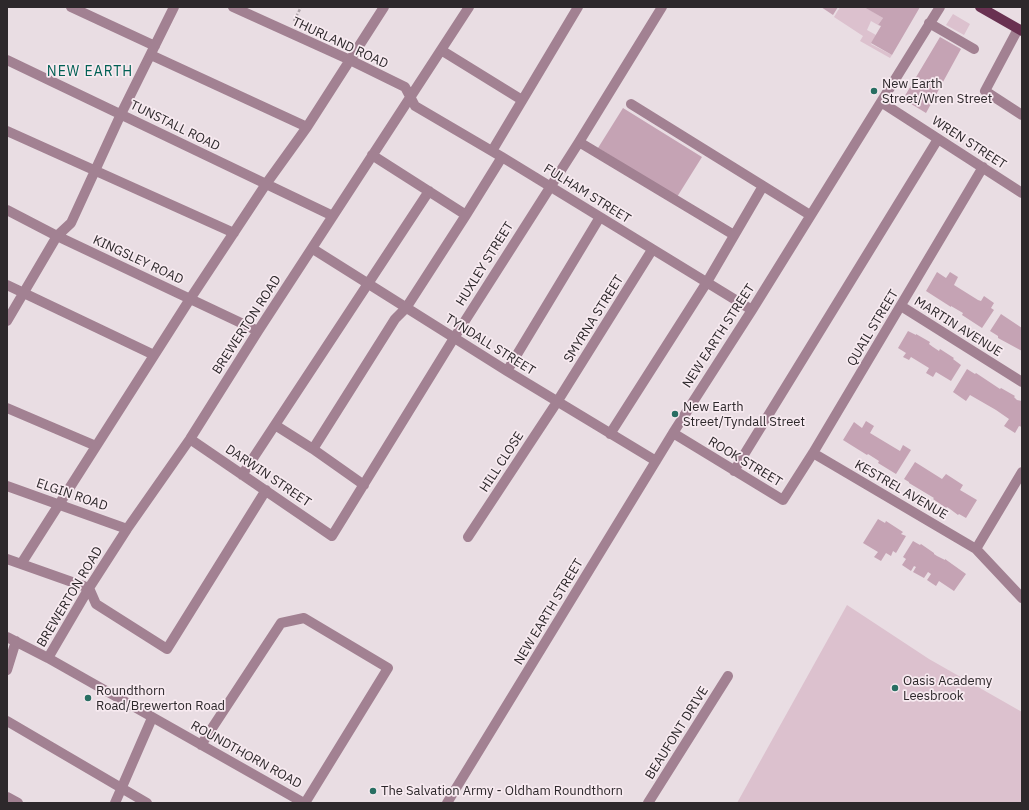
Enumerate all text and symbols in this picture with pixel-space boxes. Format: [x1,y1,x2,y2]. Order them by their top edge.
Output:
street label: THURLAND ROAD [290,14,390,72]
district label: NEW EARTH [47,64,133,80]
place label: New Earth Street/Wren Street [882,76,992,107]
marker: New Earth Street/Wren Street [869,86,879,96]
street label: TUNSTALL ROAD [127,97,223,155]
street label: WREN STREET [929,113,1009,173]
street label: FULHAM STREET [541,161,633,227]
street label: HUXLEY STREET [453,219,517,309]
street label: KINGSLEY ROAD [90,232,186,288]
street label: SMYRNA STREET [561,272,627,366]
street label: BREWERTON ROAD [209,273,285,377]
street label: NEW EARTH STREET [680,281,758,391]
street label: QUAIL STREET [844,287,902,369]
street label: MARTIN AVENUE [911,294,1005,360]
street label: TYNDALL STREET [442,311,538,379]
place label: New Earth Street/Tyndall Street [683,399,805,430]
marker: New Earth Street/Tyndall Street [670,409,680,419]
street label: HILL CLOSE [477,429,527,495]
street label: ROOK STREET [705,434,785,490]
street label: DARWIN STREET [222,442,314,510]
street label: KESTREL AVENUE [852,457,950,523]
street label: ELGIN ROAD [34,476,110,514]
street label: BREWERTON ROAD [34,544,106,650]
street label: NEW EARTH STREET [511,556,587,668]
place label: Oasis Academy Leesbrook [903,673,992,704]
place label: Roundthorn Road/Brewerton Road [96,683,225,714]
marker: Oasis Academy Leesbrook [890,683,900,693]
street label: BEAUFONT DRIVE [642,684,712,782]
marker: Roundthorn Road/Brewerton Road [83,693,93,703]
street label: ROUNDTHORN ROAD [188,718,304,792]
place label: The Salvation Army - Oldham Roundthorn [381,783,623,799]
marker: The Salvation Army - Oldham Roundthorn [368,786,378,796]

